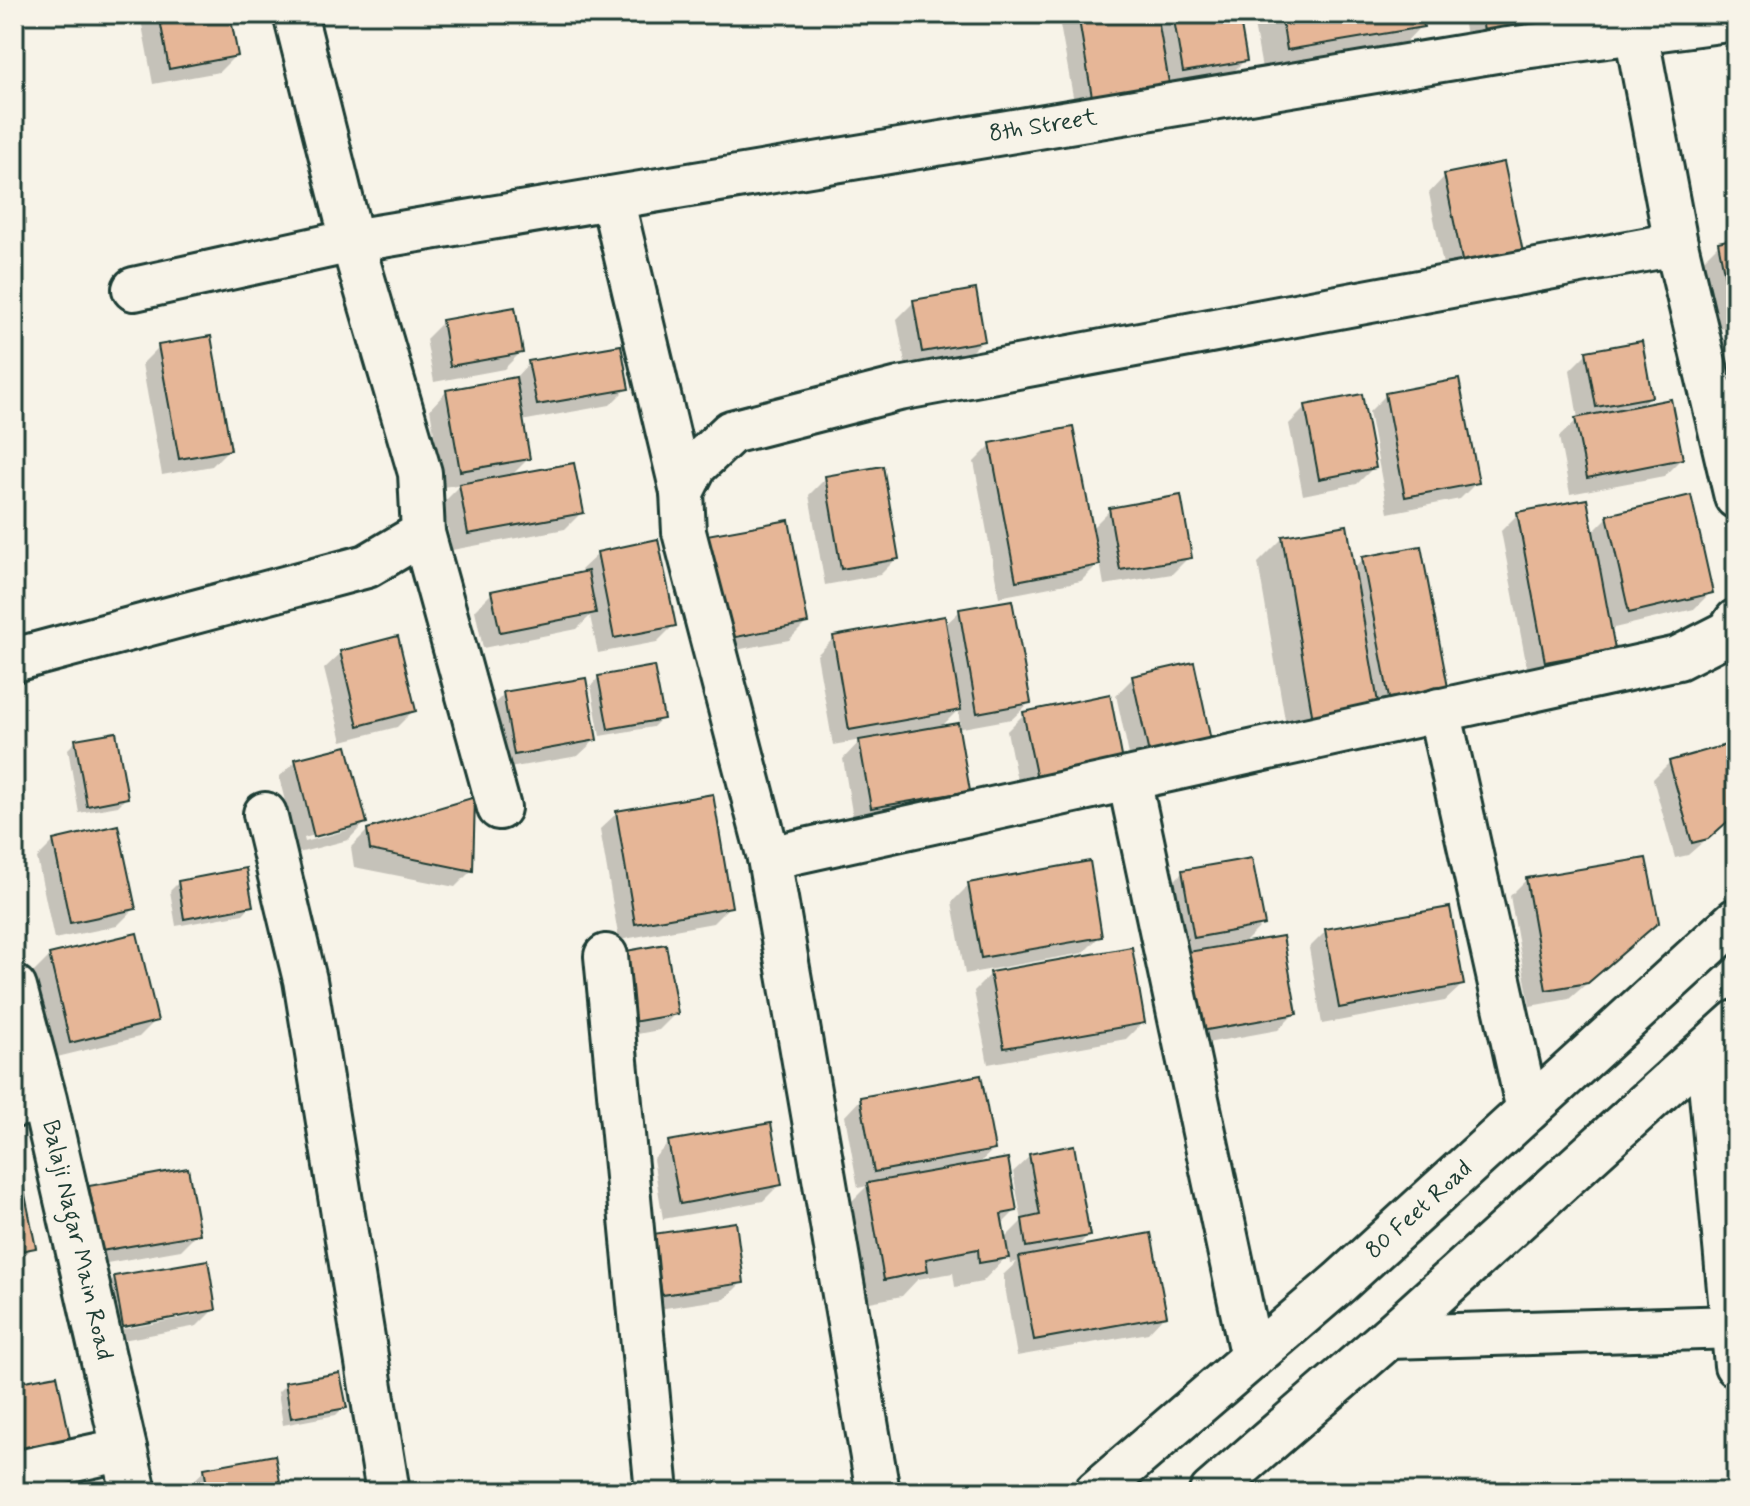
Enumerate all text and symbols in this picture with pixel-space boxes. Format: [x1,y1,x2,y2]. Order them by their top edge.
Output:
street label: 8th Street [987,102,1099,150]
street label: Balaji Nagar Main Road [31,1117,120,1364]
street label: 80 Feet Road [1359,1154,1479,1266]

